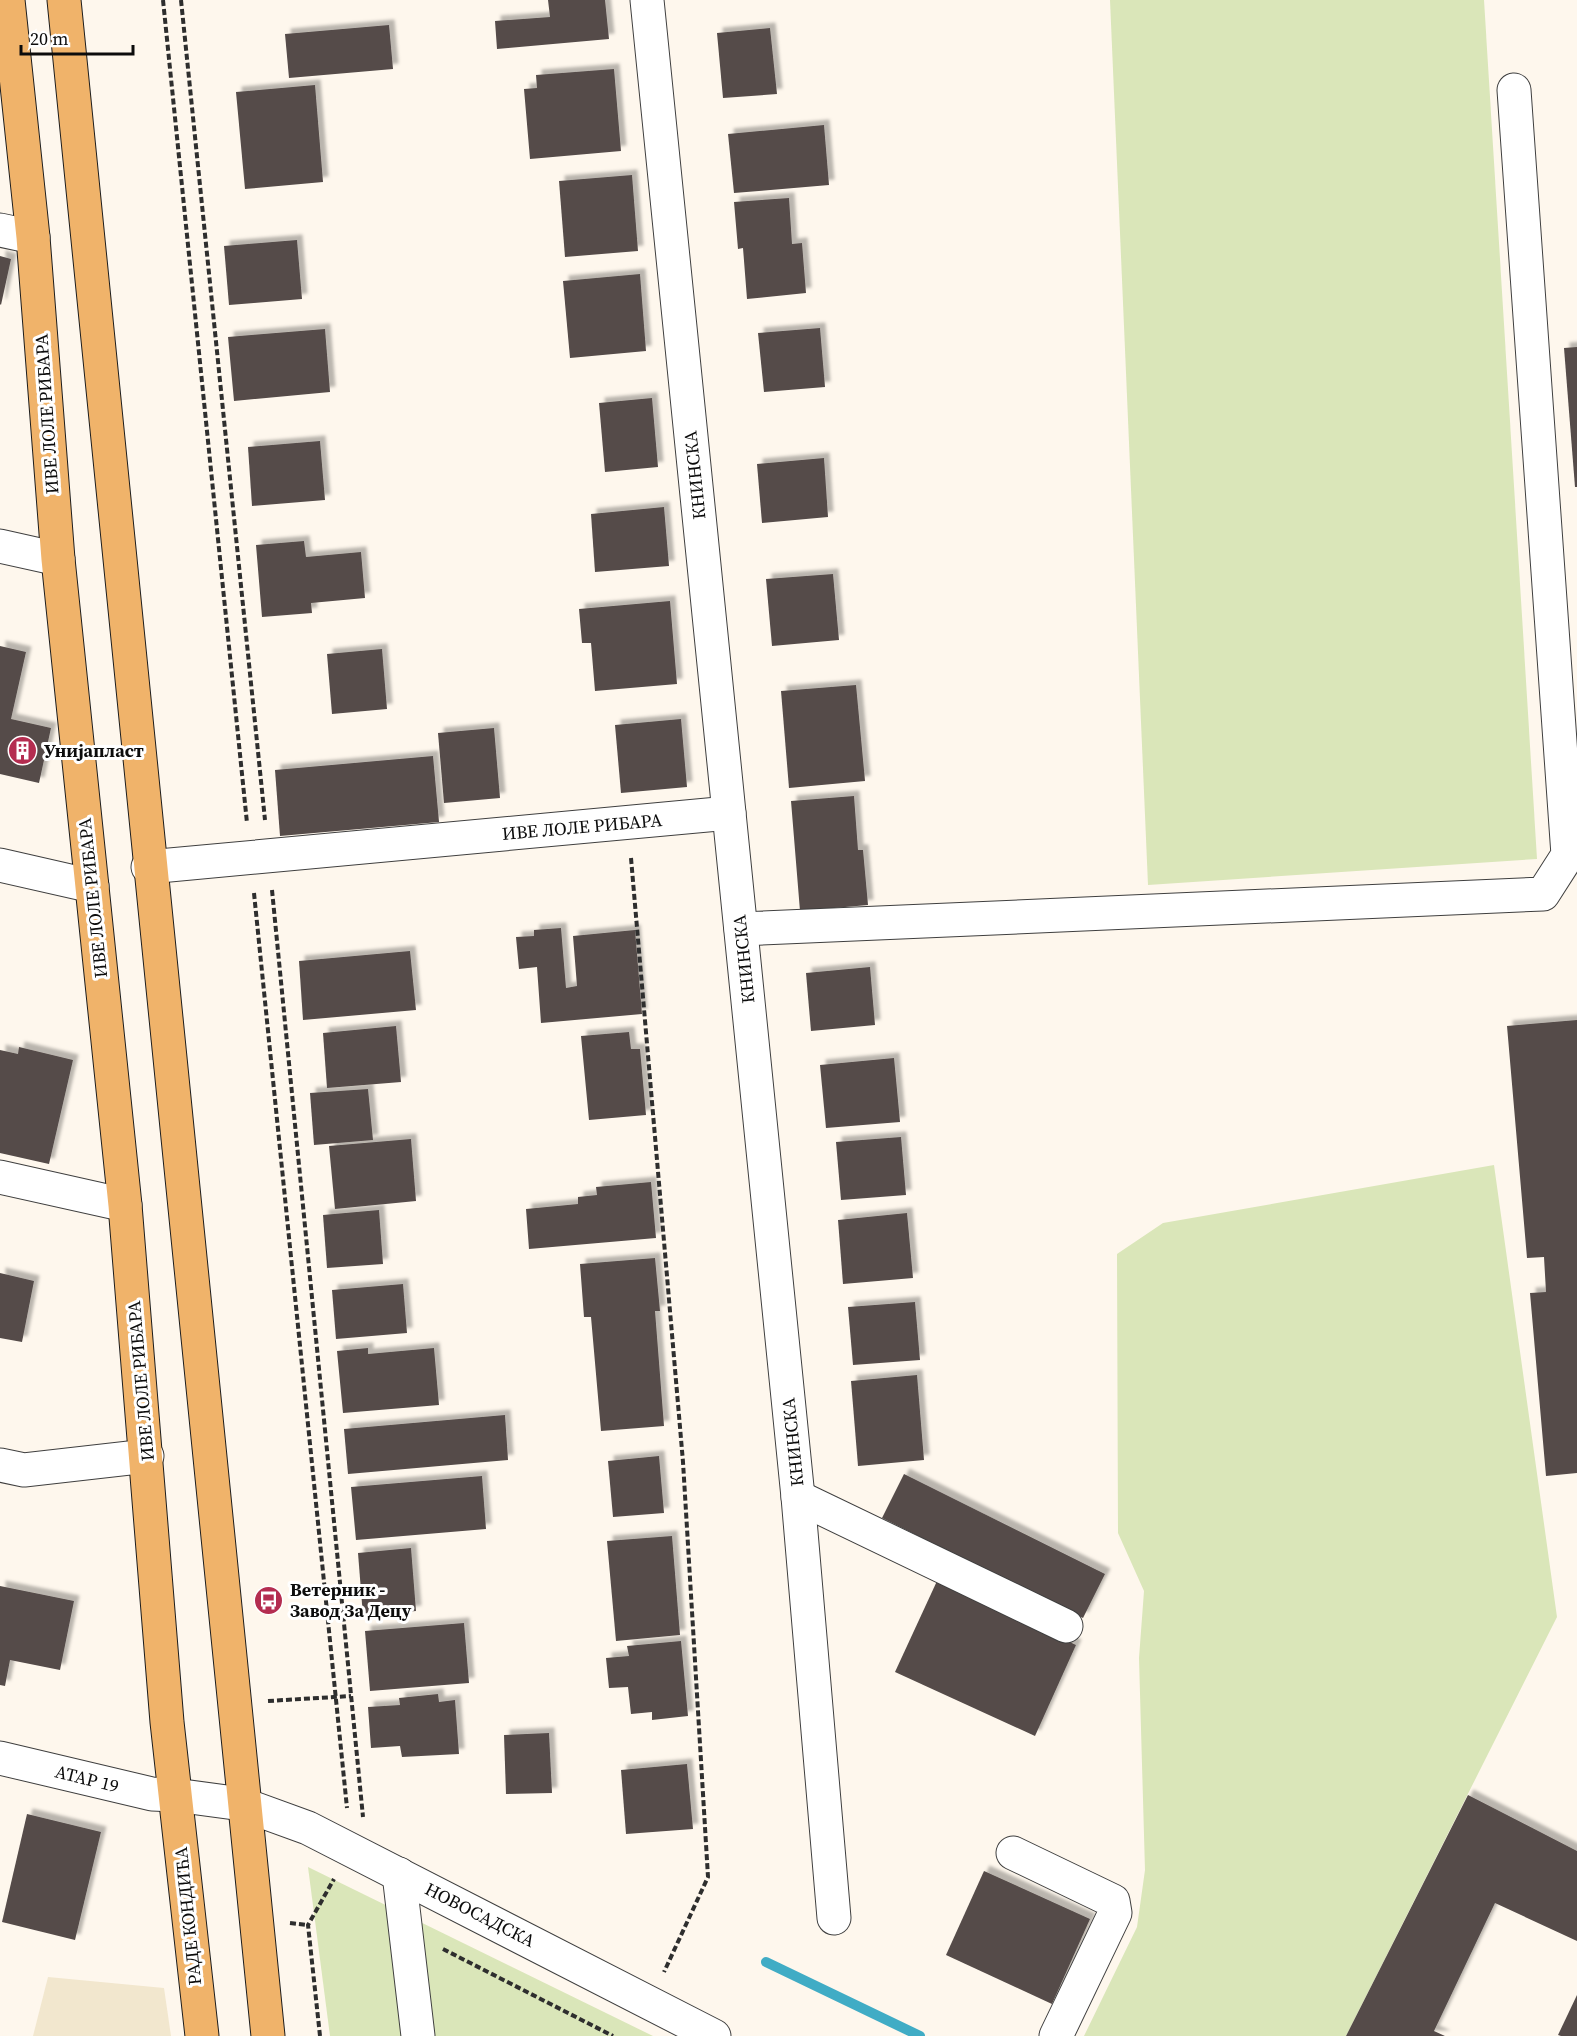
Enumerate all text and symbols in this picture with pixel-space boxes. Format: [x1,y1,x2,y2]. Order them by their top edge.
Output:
scale bar [21,18,134,56]
text: 20 m [30,26,68,51]
street label: ИВЕ ЛОЛЕ РИБАРА [28,333,65,495]
street label: КНИНСКА [677,429,712,521]
building icon: Унијапласт [7,735,39,767]
place label: Унијапласт [44,738,144,763]
street label: ИВЕ ЛОЛЕ РИБАРА [501,807,663,846]
street label: ИВЕ ЛОЛЕ РИБАРА [72,817,113,979]
street label: КНИНСКА [726,913,761,1005]
street label: ИВЕ ЛОЛЕ РИБАРА [121,1300,160,1462]
street label: КНИНСКА [775,1396,810,1488]
place label: Ветерник - Завод За Децу [290,1577,412,1623]
bus stop icon: Ветерник - Завод За Децу [253,1584,285,1616]
street label: АТАР 19 [53,1759,122,1799]
street label: РАДЕ КОНДИЋА [168,1846,207,1986]
street label: НОВОСАДСКА [421,1876,540,1953]

